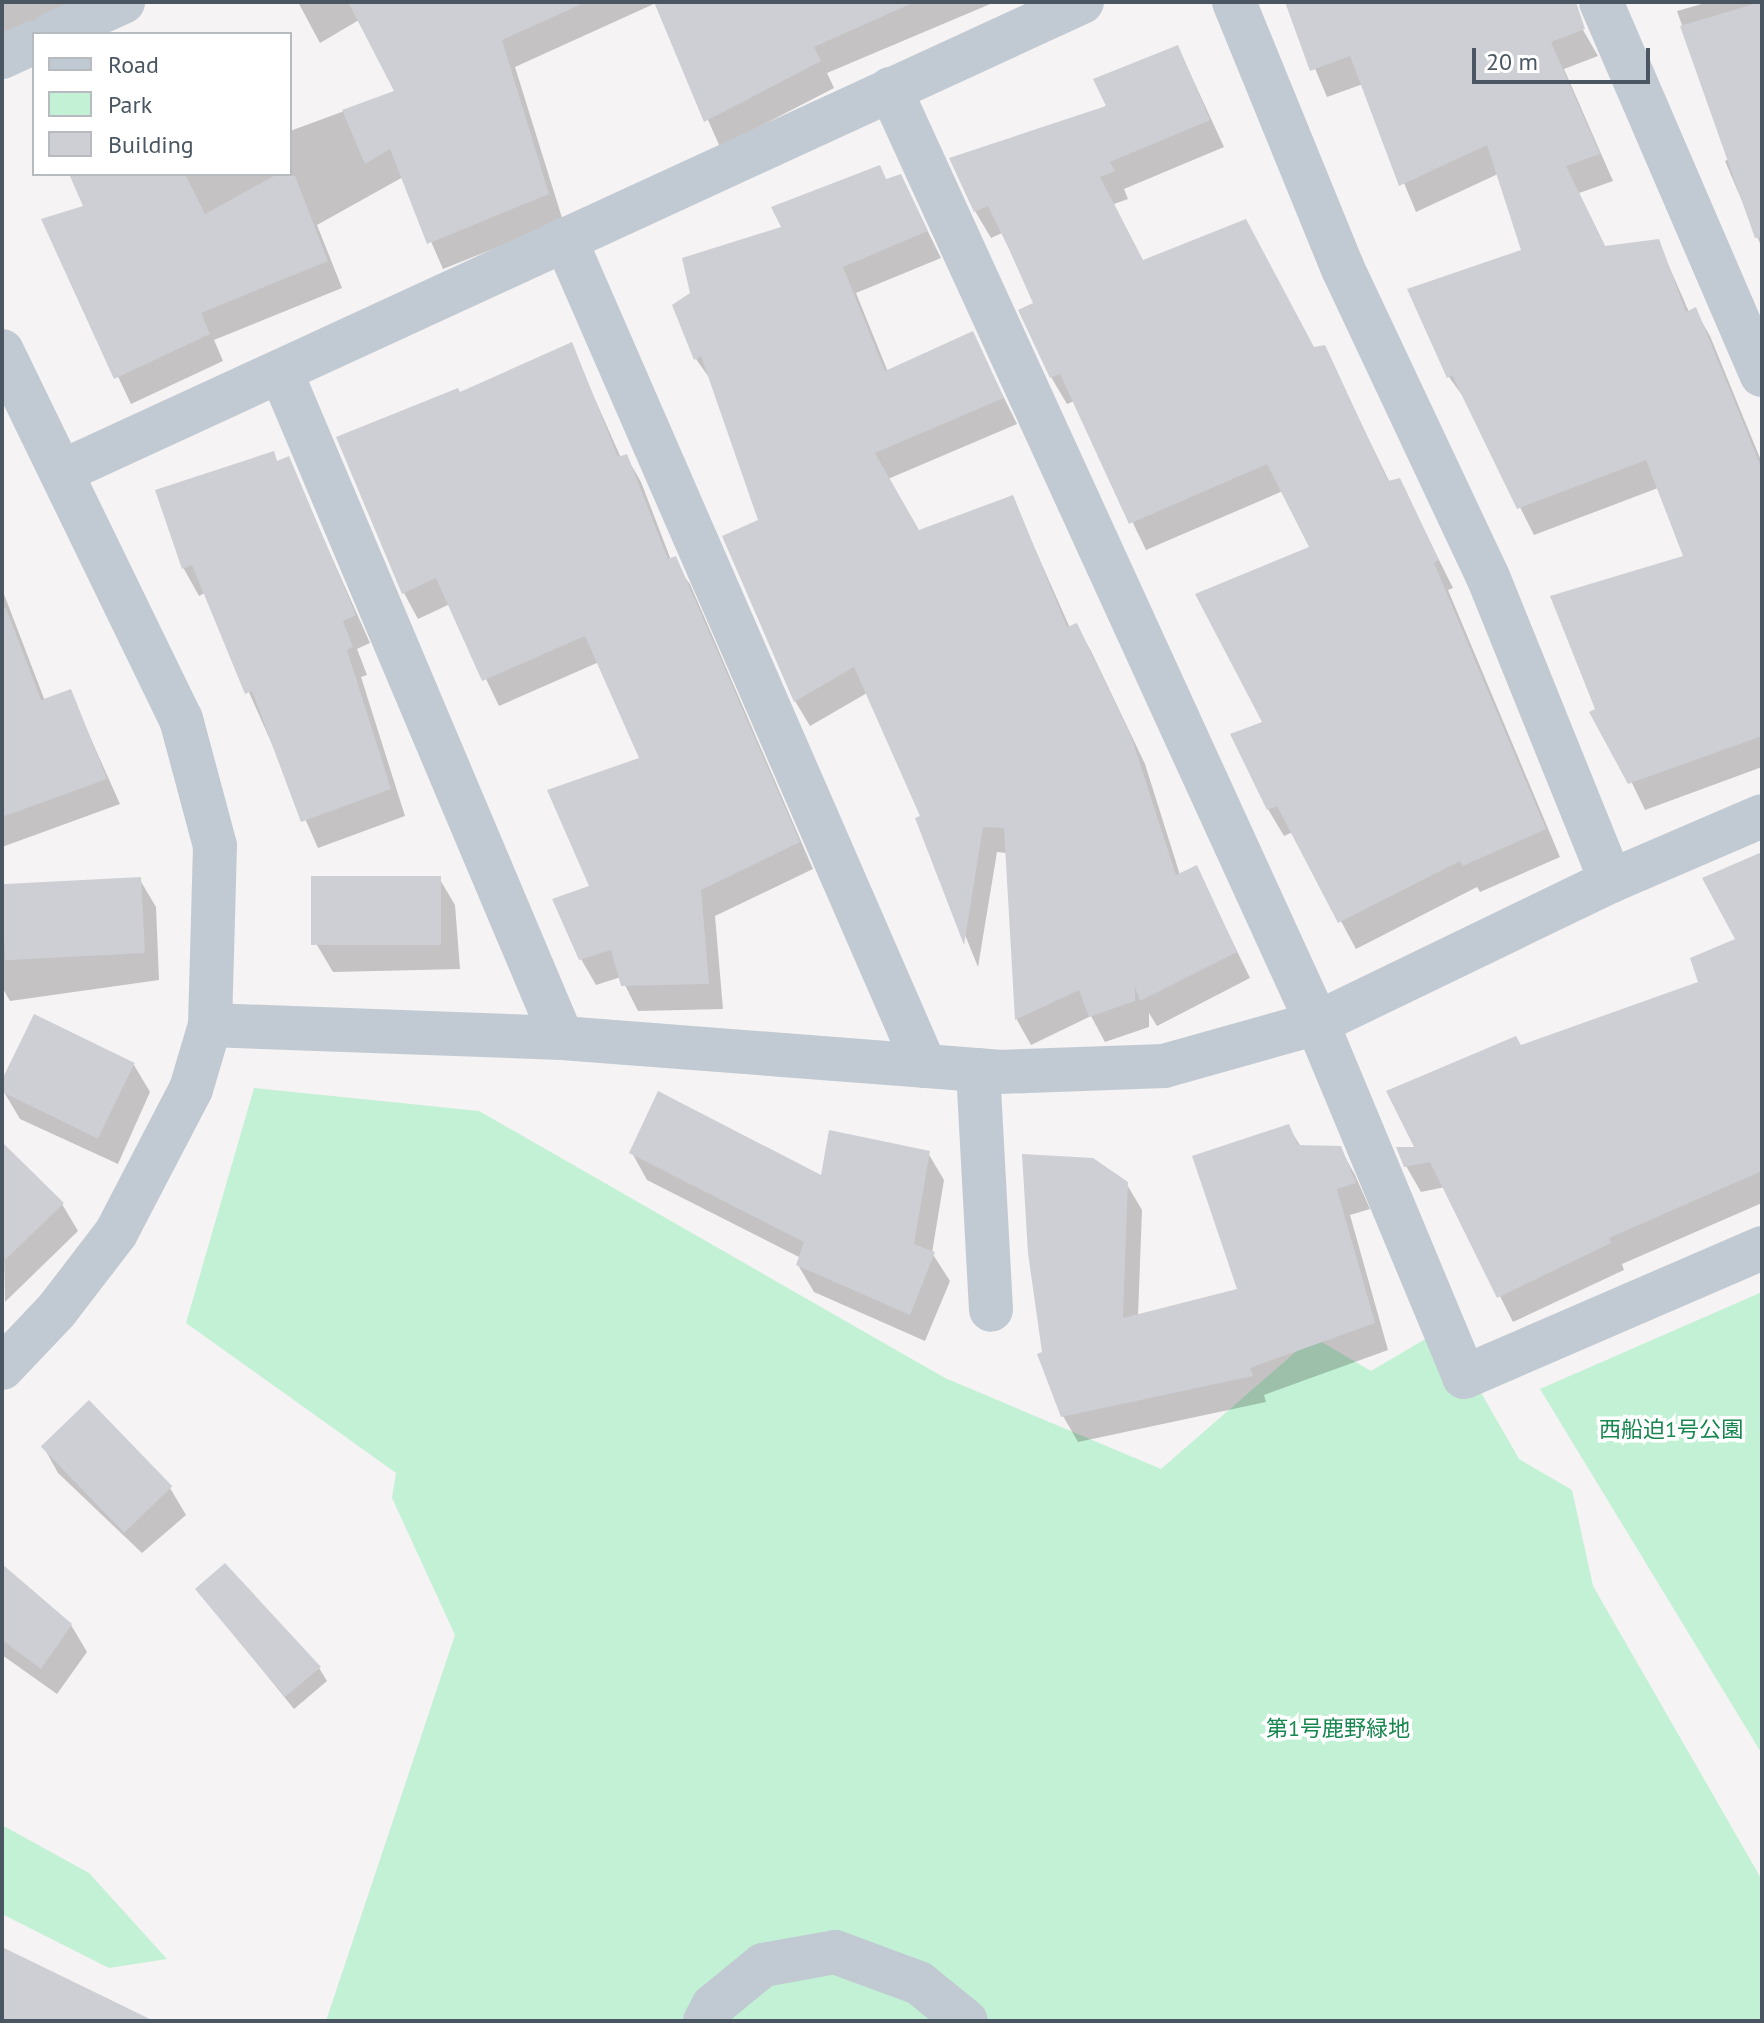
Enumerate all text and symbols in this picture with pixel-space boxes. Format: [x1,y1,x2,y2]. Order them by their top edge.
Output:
legend [32,32,292,176]
scale bar [1476,32,1654,82]
text: 20 m [1486,46,1538,77]
text: Road [108,49,159,80]
text: Park [108,89,152,120]
text: Building [108,129,194,160]
park label: 西船迫1号公園 [1599,1417,1743,1443]
park label: 第1号鹿野緑地 [1266,1716,1410,1742]

